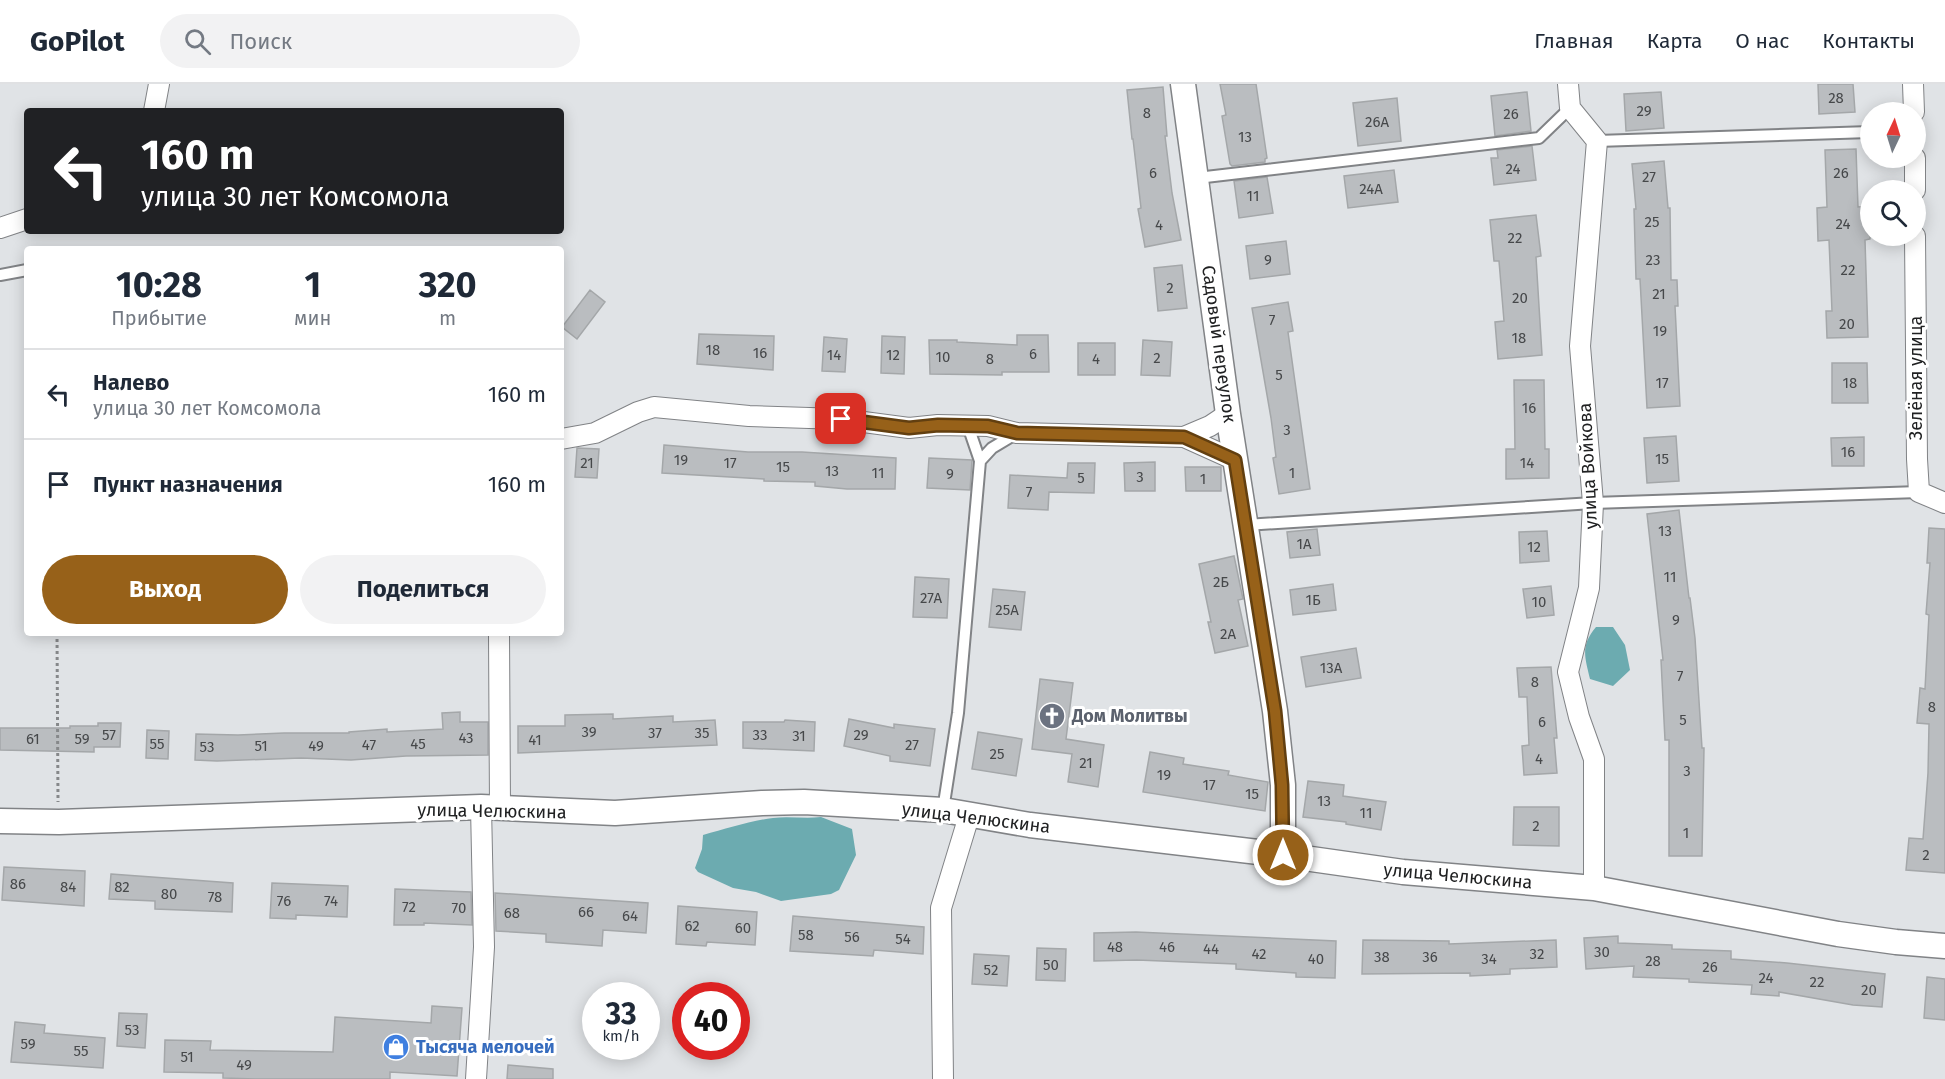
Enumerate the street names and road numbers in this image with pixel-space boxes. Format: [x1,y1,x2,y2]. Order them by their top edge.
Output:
street label: Садовый переулок [1197,264,1241,425]
street label: Зелёная улица [1905,316,1927,440]
street label: улица Войкова [1574,402,1602,530]
street label: улица Челюскина [901,798,1051,838]
street label: улица Челюскина [417,799,567,823]
street label: улица Челюскина [1383,859,1533,893]

